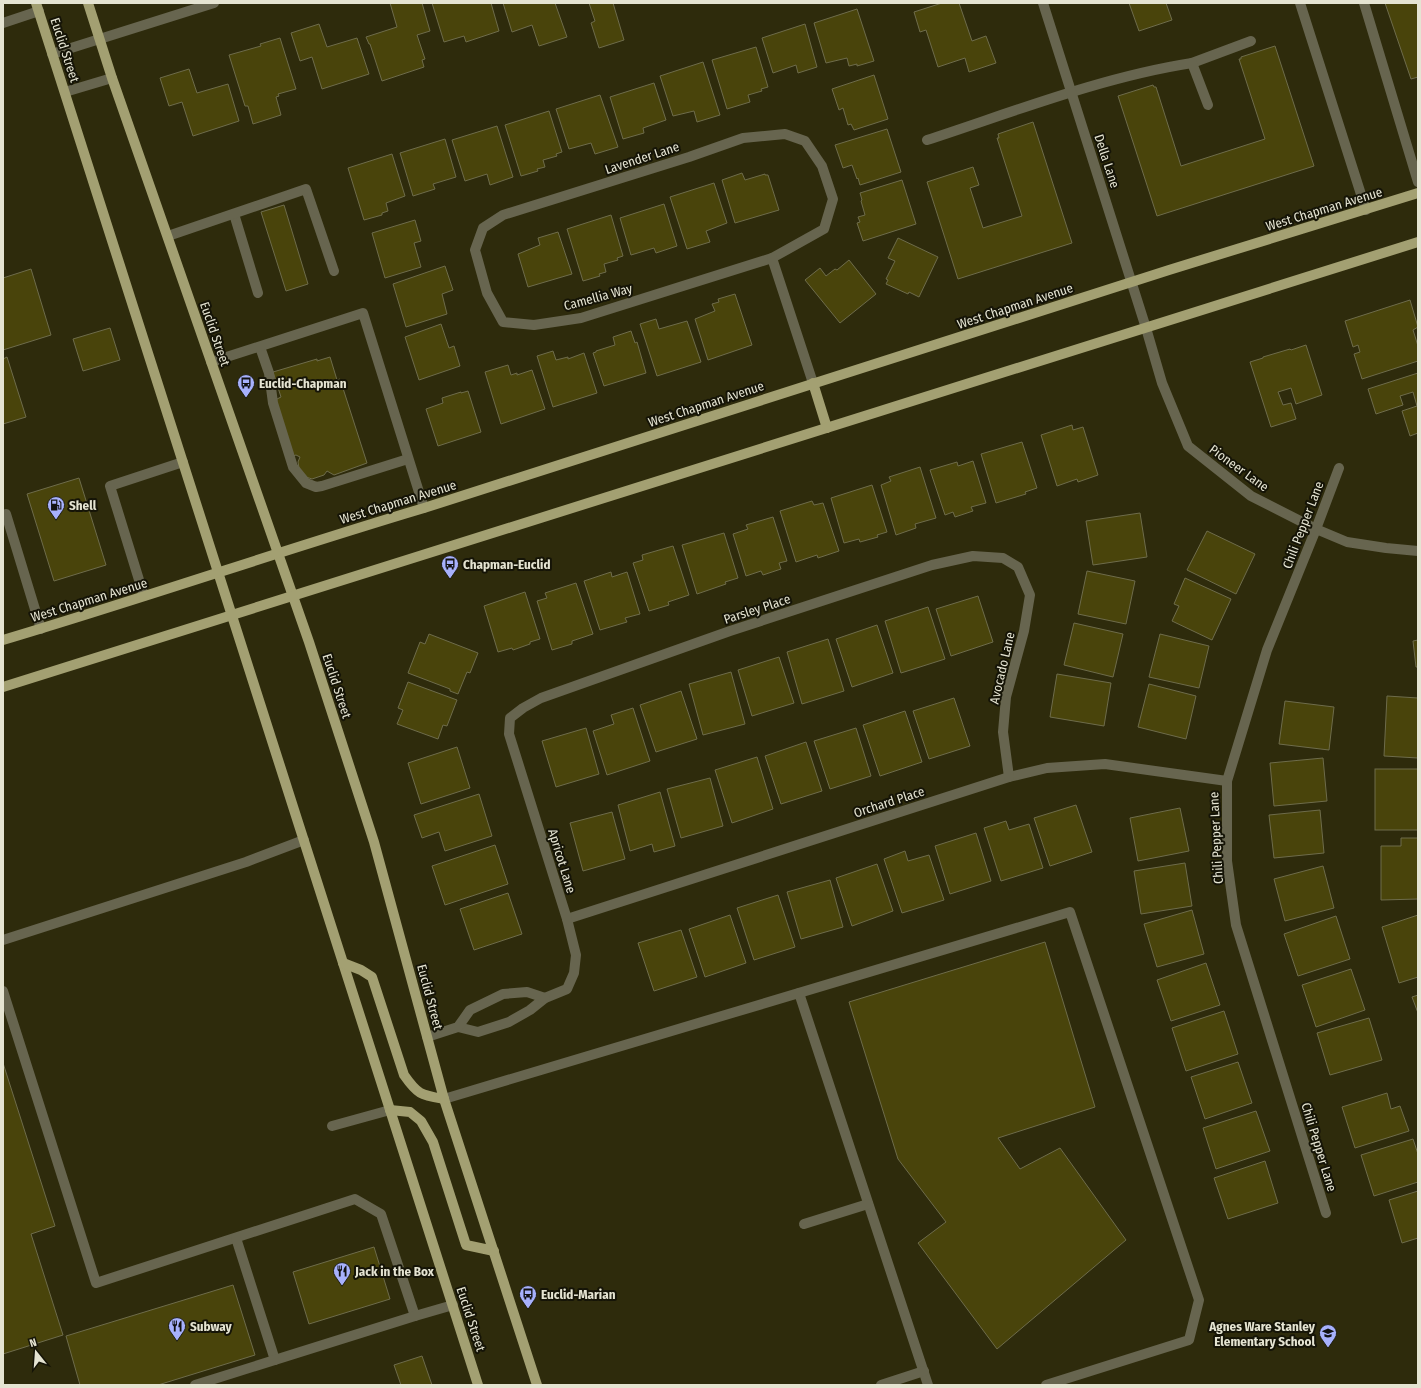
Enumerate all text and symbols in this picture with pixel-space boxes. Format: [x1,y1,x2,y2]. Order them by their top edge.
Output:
street label: Euclid Street [48,16,83,85]
street label: Della Lane [1091,132,1123,190]
street label: Lavender Lane [603,139,681,177]
street label: West Chapman Avenue [1264,184,1384,234]
street label: West Chapman Avenue [955,280,1075,332]
street label: Camellia Way [562,281,634,313]
street label: Euclid Street [197,300,233,369]
bus stop icon: Euclid-Chapman [236,373,256,398]
place label: Euclid-Chapman [259,376,347,391]
street label: West Chapman Avenue [646,378,766,430]
street label: Pioneer Lane [1206,442,1272,494]
street label: West Chapman Avenue [338,477,458,527]
street label: Chili Pepper Lane [1279,479,1327,571]
fuel station icon: Shell [46,495,66,520]
place label: Shell [69,498,97,513]
bus stop icon: Chapman-Euclid [440,554,460,579]
place label: Chapman-Euclid [463,557,550,572]
street label: West Chapman Avenue [29,575,149,625]
street label: Parsley Place [722,591,792,627]
street label: Avocado Lane [986,631,1018,705]
street label: Euclid Street [320,652,355,721]
street label: Orchard Place [852,784,926,820]
street label: Chili Pepper Lane [1206,791,1226,885]
street label: Apricot Lane [545,827,579,895]
street label: Euclid Street [414,963,446,1032]
street label: Chili Pepper Lane [1298,1101,1340,1193]
restaurant icon: Jack in the Box [332,1261,352,1286]
place label: Jack in the Box [354,1264,435,1279]
bus stop icon: Euclid-Marian [518,1284,538,1309]
street label: Euclid Street [454,1285,489,1354]
place label: Euclid-Marian [541,1287,616,1302]
restaurant icon: Subway [167,1316,187,1341]
place label: Subway [190,1319,233,1334]
place label: Agnes Ware Stanley Elementary School [1208,1319,1316,1349]
school or university icon: Agnes Ware Stanley Elementary School [1318,1323,1338,1348]
north arrow [16,1332,56,1372]
text: N [28,1336,38,1350]

